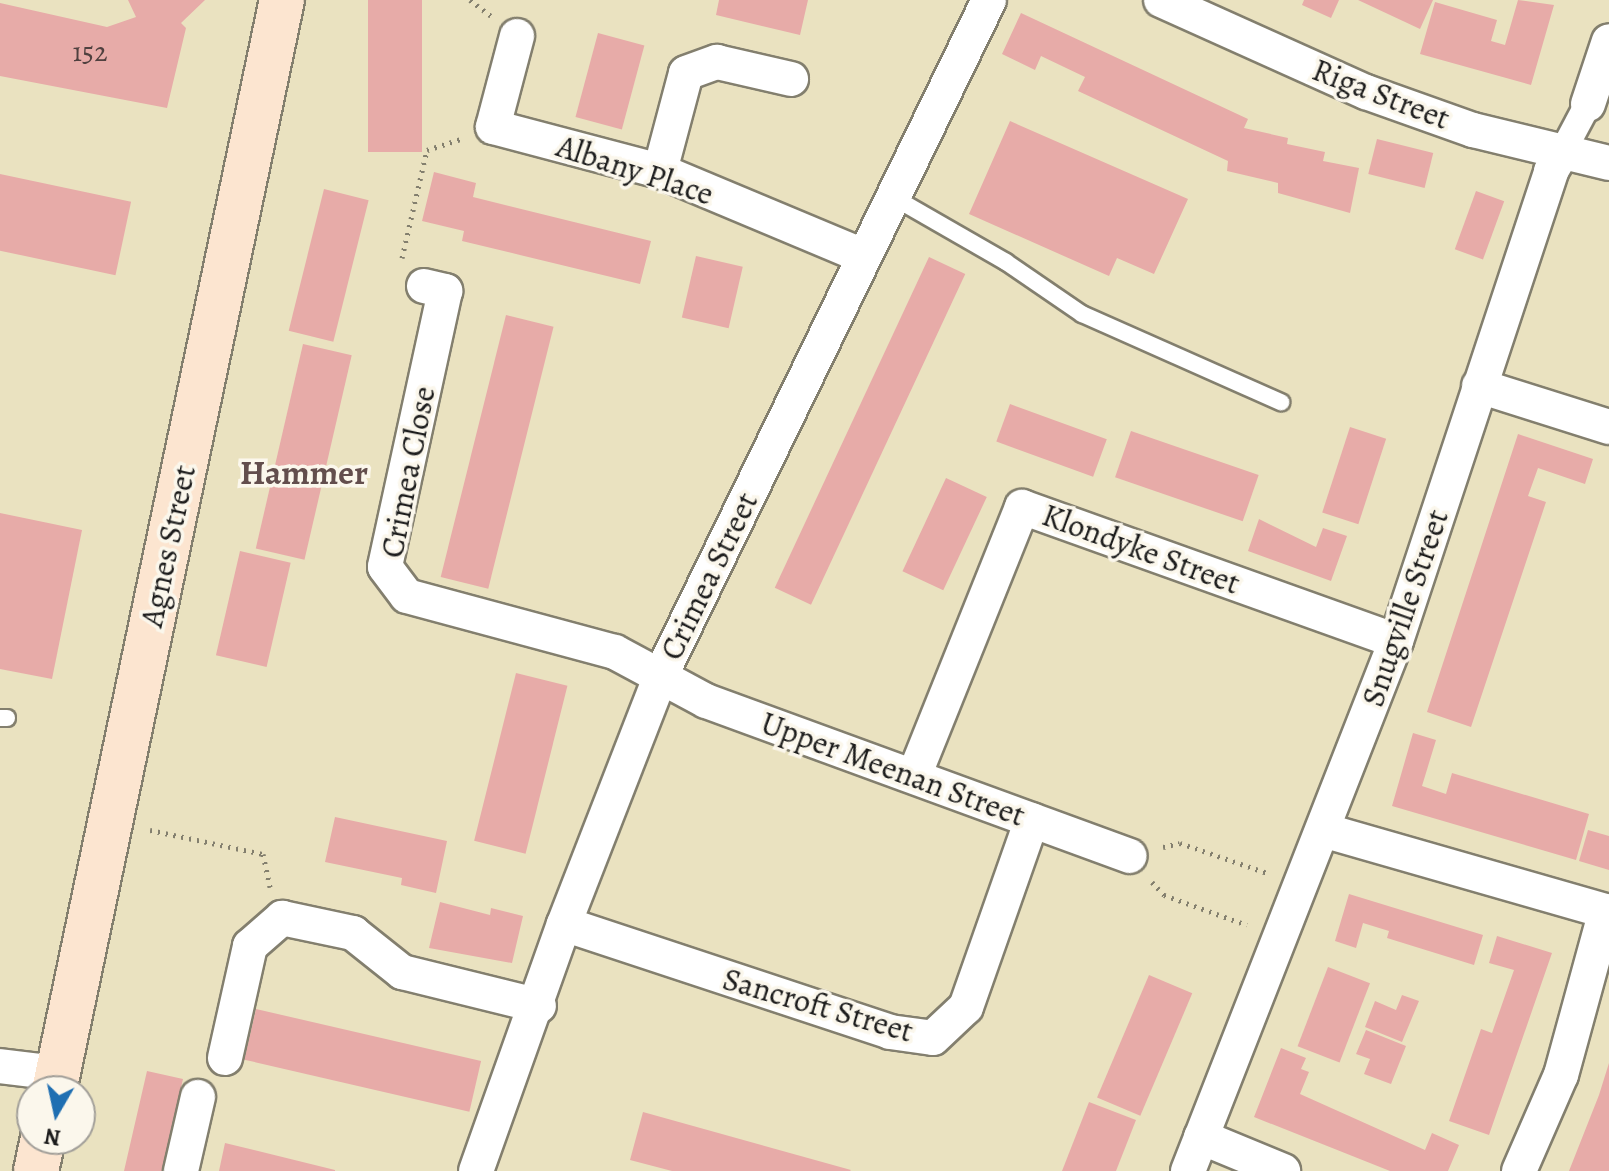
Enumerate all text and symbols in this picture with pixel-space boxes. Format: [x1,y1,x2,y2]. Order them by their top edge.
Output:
house number: 152 [73,35,107,69]
street label: Riga Street [1307,50,1455,138]
street label: Albany Place [552,127,718,213]
street label: Crimea Close [373,383,443,561]
district label: Hammer [240,453,368,493]
street label: Agnes Street [132,462,204,630]
street label: Crimea Street [652,486,766,666]
street label: Klondyke Street [1037,495,1245,603]
street label: Snugville Street [1353,504,1457,712]
street label: Upper Meenan Street [756,703,1030,835]
street label: Sancroft Street [718,960,918,1050]
north arrow [16,1075,96,1155]
text: N [42,1121,63,1153]

